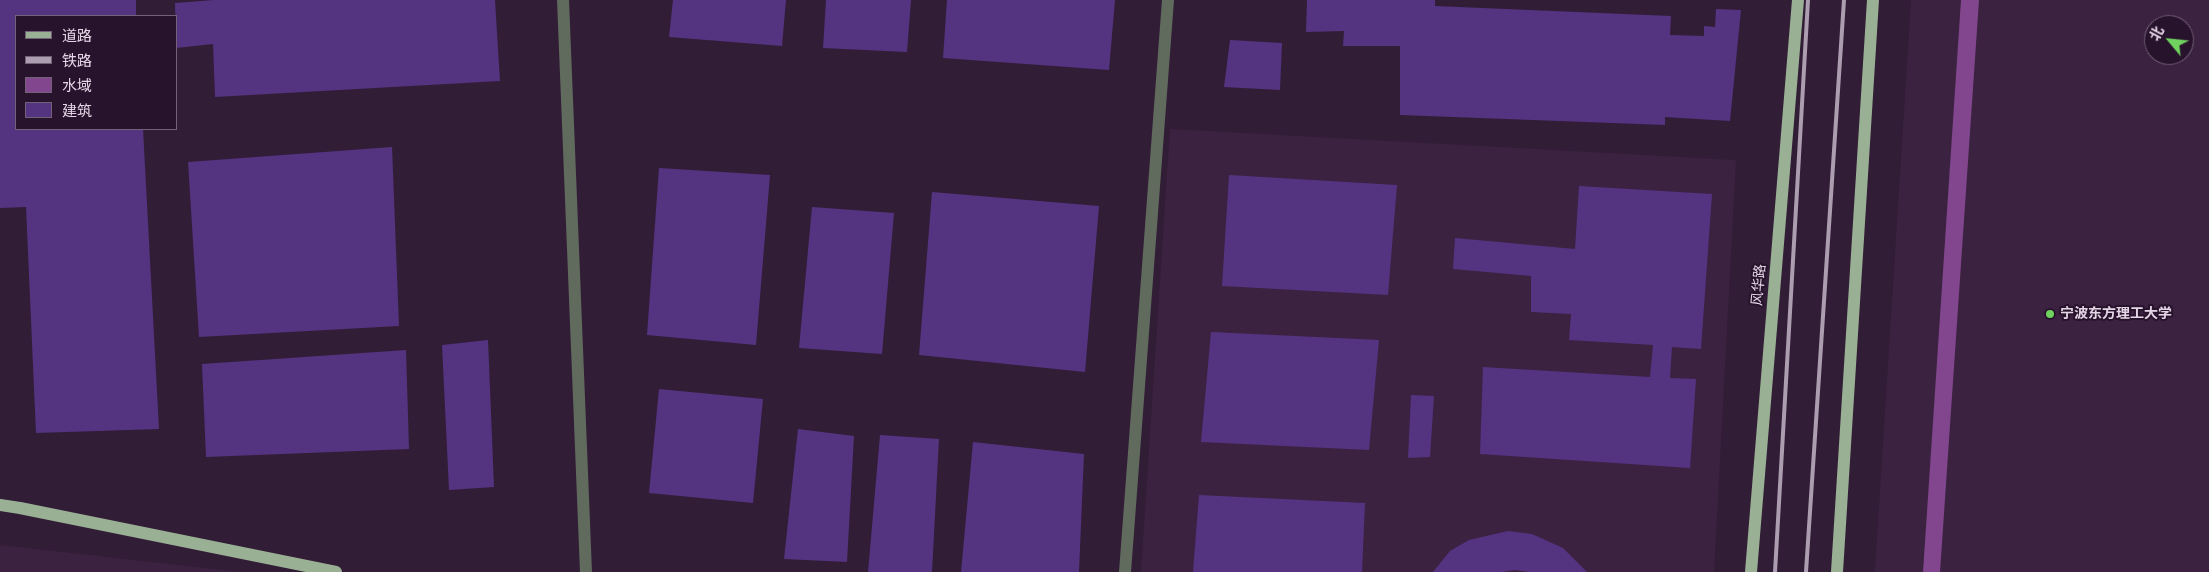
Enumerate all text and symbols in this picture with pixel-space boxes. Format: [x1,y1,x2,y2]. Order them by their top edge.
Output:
legend [15,15,178,130]
north arrow [2144,15,2194,65]
text: 北 [2145,23,2167,43]
text: 道路 [62,26,92,45]
text: 铁路 [62,51,92,70]
text: 水域 [62,76,92,95]
text: 建筑 [62,101,92,120]
street label: 风华路 [1749,263,1769,307]
place label: 宁波东方理工大学 [2060,306,2172,322]
marker: 宁波东方理工大学 [2044,308,2056,320]

